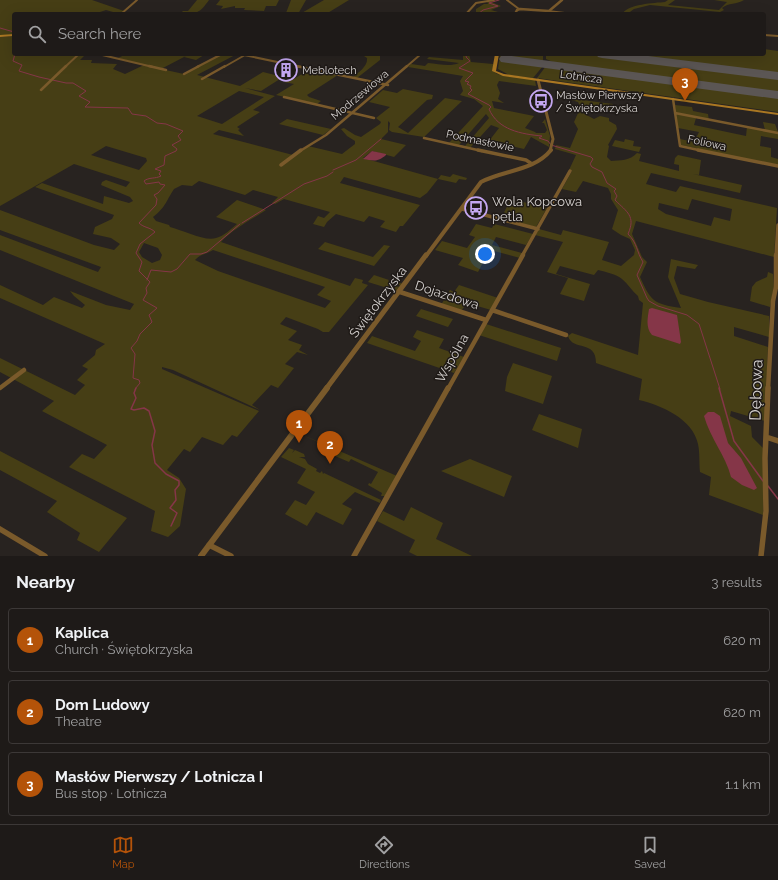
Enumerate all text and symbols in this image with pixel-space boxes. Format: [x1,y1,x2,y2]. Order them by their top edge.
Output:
search box [12,12,766,56]
icon: search [26,23,48,45]
text: Search here [58,25,141,43]
building icon: Meblotech [273,57,299,83]
place label: Meblotech [302,64,357,77]
street label: Modrzewiowa [329,67,391,123]
street label: Lotnicza [559,68,603,86]
pin: 3 [672,68,698,101]
bus stop icon: Masłów Pierwszy / Świętokrzyska [528,88,554,114]
place label: Masłów Pierwszy / Świętokrzyska [556,89,643,115]
street label: Podmasłowie [445,127,516,155]
street label: Foliowa [686,133,728,153]
place label: Wola Kopcowa pętla [492,194,582,224]
bus stop icon: Wola Kopcowa pętla [463,195,489,221]
your location [475,244,495,264]
street label: Świętokrzyska [345,263,410,341]
street label: Dojazdowa [413,278,481,312]
street label: Wspólna [433,331,471,385]
street label: Dębowa [745,359,767,421]
pin: 1 [286,410,312,443]
pin: 2 [317,431,343,464]
text: Nearby [16,572,75,592]
text: 3 results [712,575,762,590]
text: Kaplica [55,624,109,642]
text: 1 [27,633,33,648]
text: 620 m [723,633,761,648]
text: Church · Świętokrzyska [55,642,193,657]
text: Dom Ludowy [55,696,150,714]
text: 2 [26,705,34,720]
text: 620 m [723,705,761,720]
text: Theatre [55,714,102,729]
text: Masłów Pierwszy / Lotnicza I [55,768,263,786]
text: 3 [26,777,34,792]
text: 1.1 km [725,777,761,792]
text: Bus stop · Lotnicza [55,786,167,801]
tab: Map [112,834,135,871]
tab: Directions [359,834,410,871]
tab: Saved [634,834,666,871]

